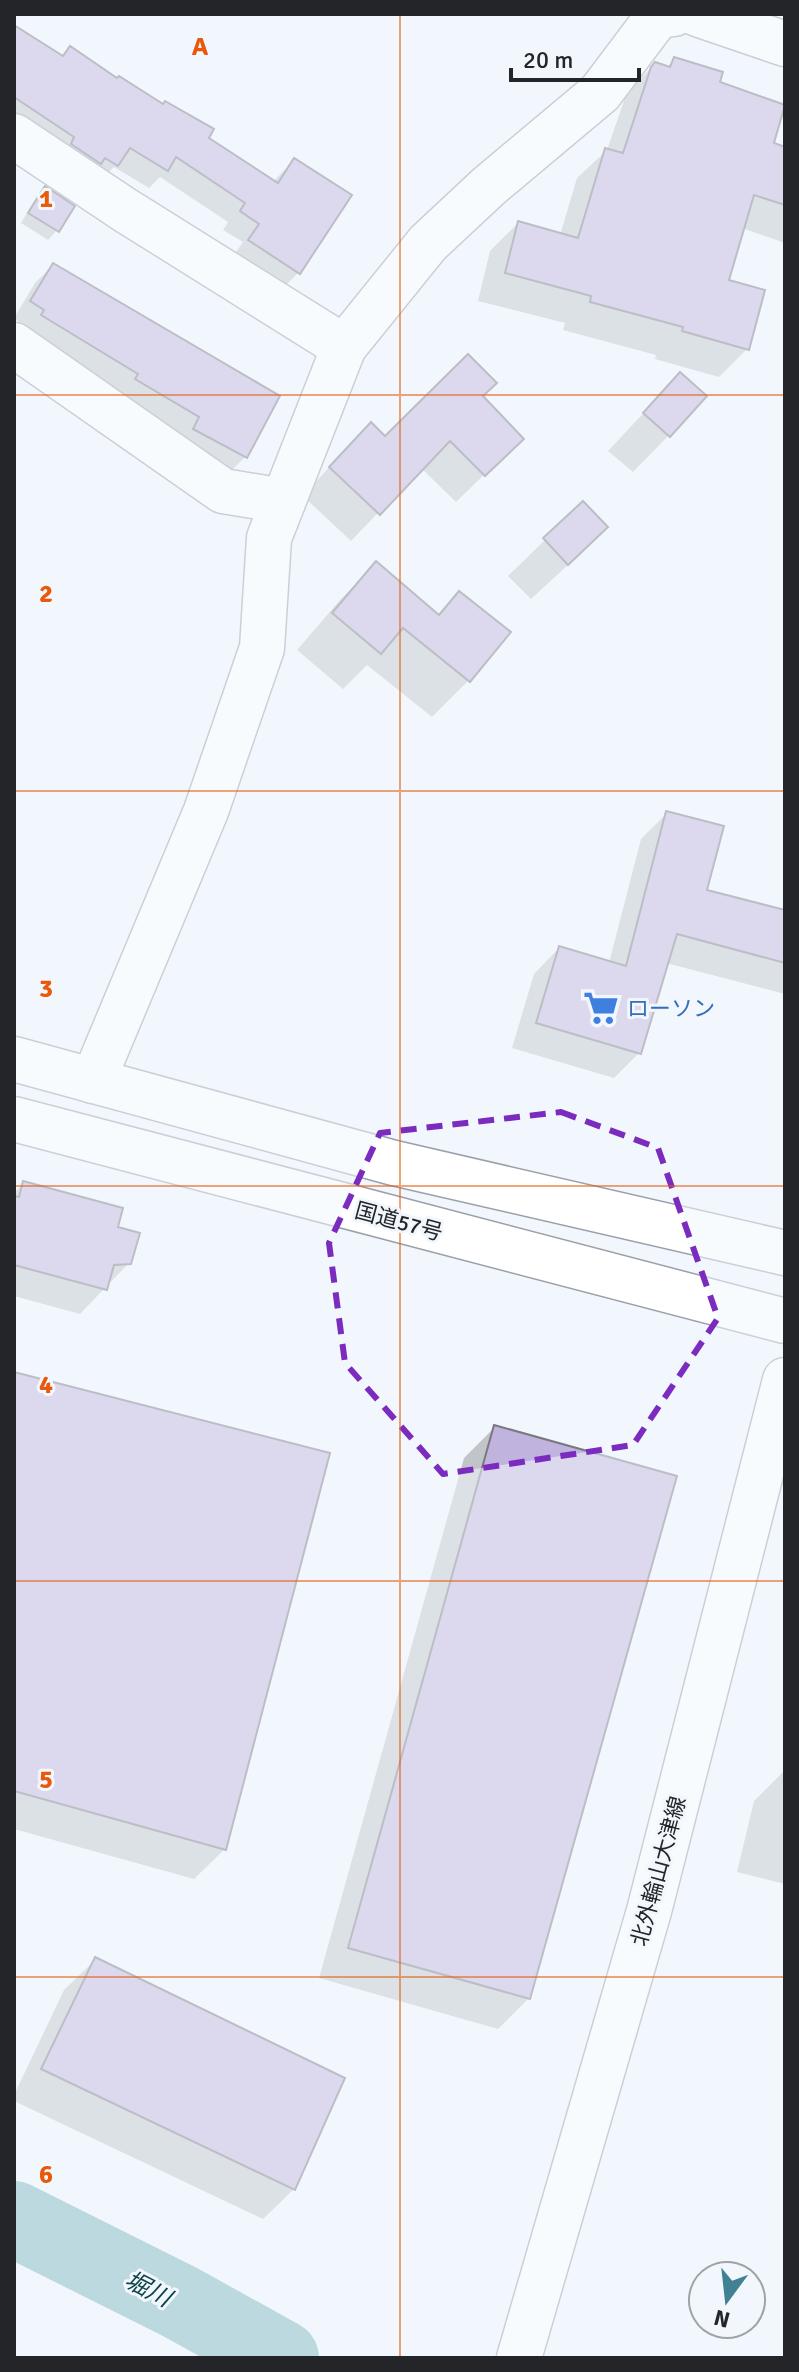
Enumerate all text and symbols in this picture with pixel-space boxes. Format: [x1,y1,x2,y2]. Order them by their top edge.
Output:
text: A [192,31,209,63]
scale bar [511,32,639,82]
text: 20 m [523,45,573,75]
text: 1 [39,183,53,215]
text: 2 [39,578,53,610]
text: 3 [39,973,53,1005]
supermarket icon: ローソン [582,989,620,1027]
place label: ローソン [627,995,715,1022]
street label: 国道57号 [352,1197,446,1246]
text: 4 [39,1369,53,1401]
text: 5 [39,1764,53,1796]
street label: 北外輪山大津線 [626,1793,691,1949]
text: 6 [39,2159,53,2191]
north arrow [687,2260,767,2340]
water label: 堀川 [120,2265,179,2315]
text: N [711,2304,733,2334]

